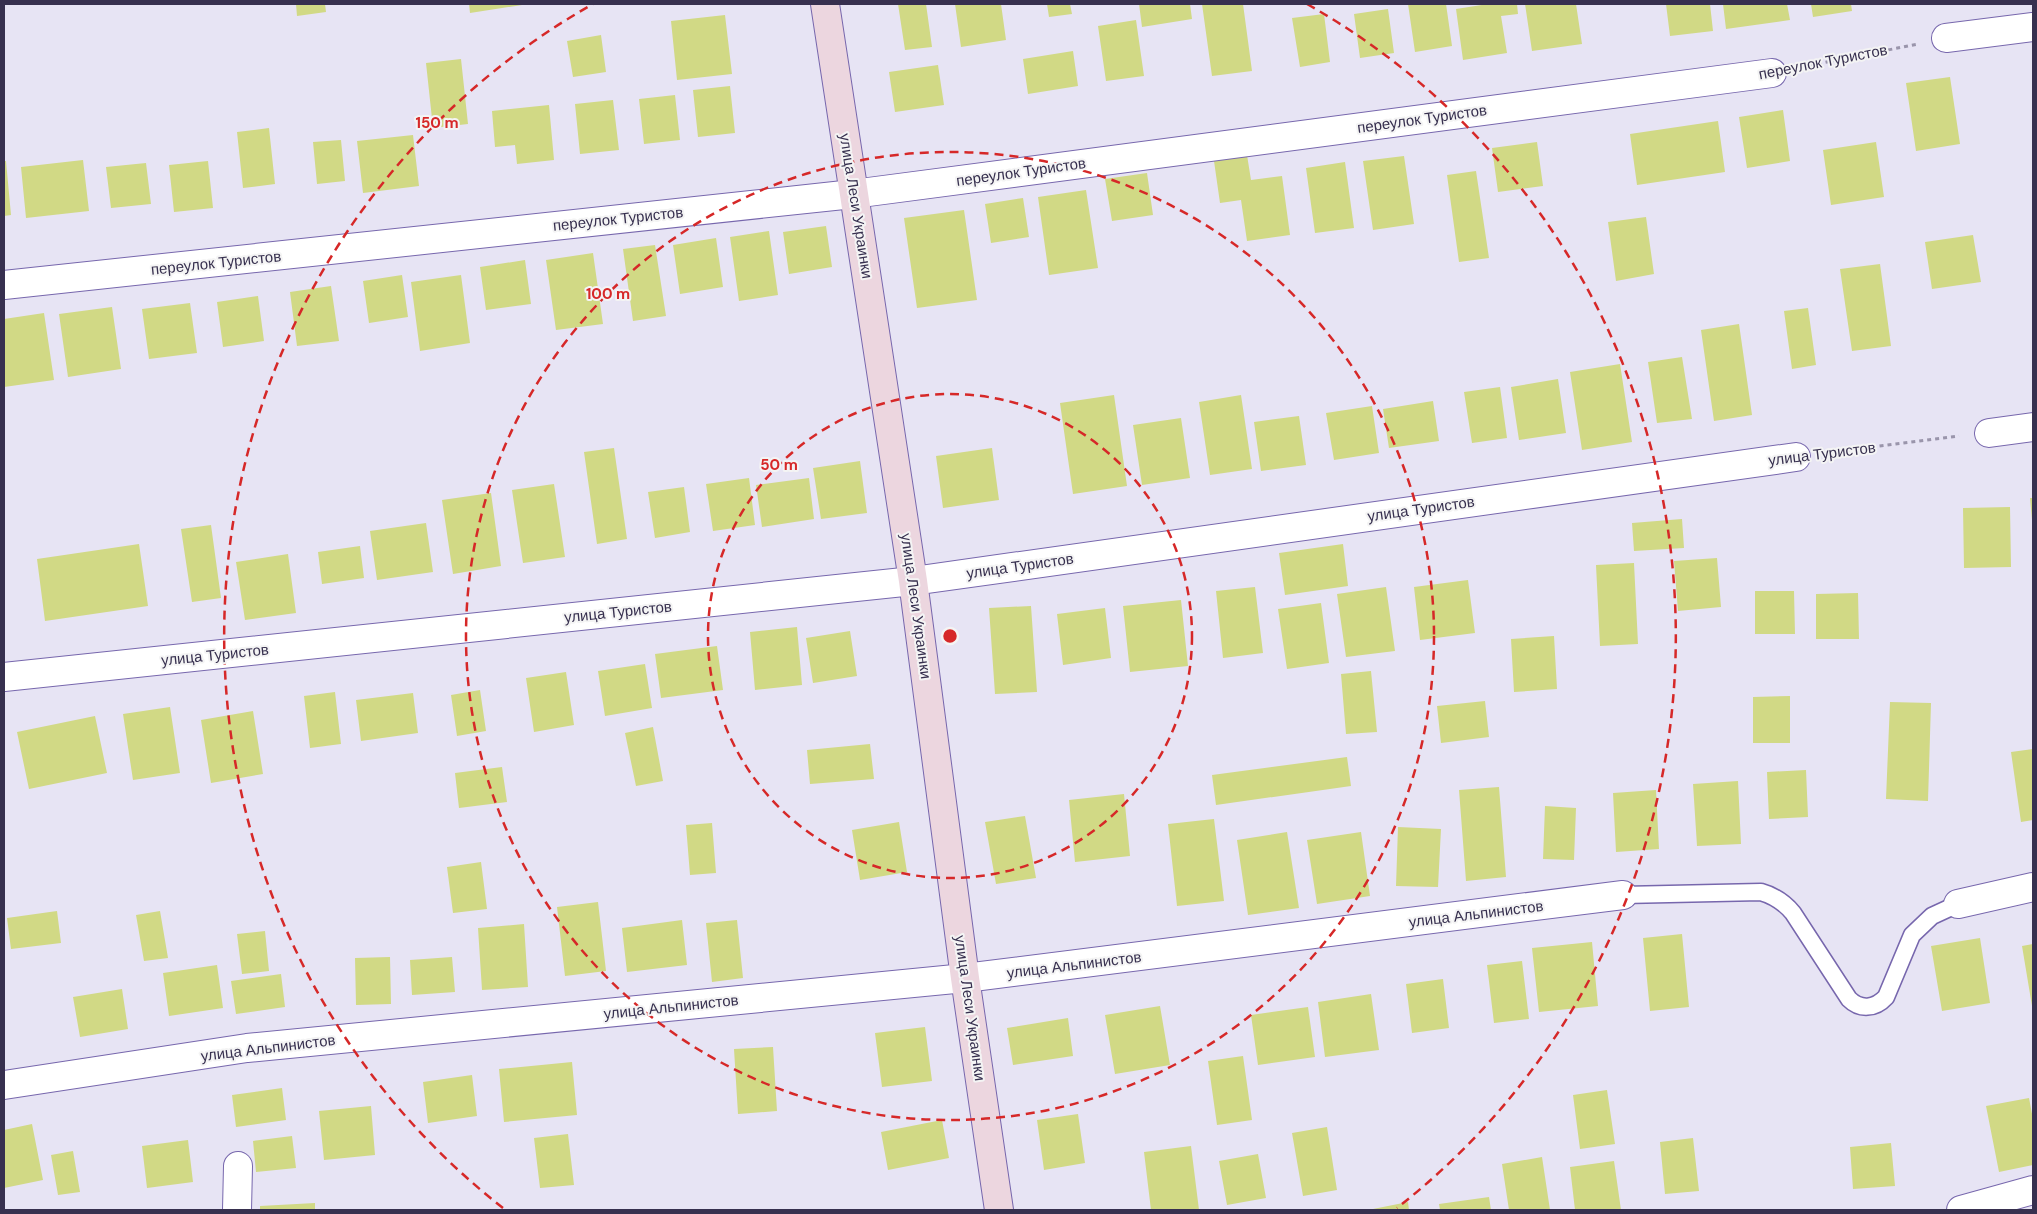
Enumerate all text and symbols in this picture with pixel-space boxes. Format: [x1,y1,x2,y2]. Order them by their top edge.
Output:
street label: переулок Туристов [1757,40,1889,84]
street label: переулок Туристов [1356,100,1488,138]
text: 150 m [416,113,459,133]
street label: улица Леси Украинки [835,132,877,280]
street label: переулок Туристов [955,153,1087,191]
street label: переулок Туристов [552,202,684,236]
street label: переулок Туристов [150,246,282,280]
text: 100 m [586,284,630,304]
street label: улица Туристов [1767,437,1877,471]
text: 50 m [760,455,798,475]
street label: улица Туристов [1366,492,1476,526]
street label: улица Леси Украинки [896,532,936,680]
street label: улица Туристов [965,549,1075,583]
street label: улица Туристов [563,596,673,628]
centre of rings [941,627,959,645]
street label: улица Туристов [160,639,270,671]
street label: улица Альпинистов [1408,896,1544,932]
street label: улица Леси Украинки [950,934,990,1082]
street label: улица Альпинистов [1006,947,1142,983]
street label: улица Альпинистов [603,990,739,1024]
street label: улица Альпинистов [200,1030,336,1066]

